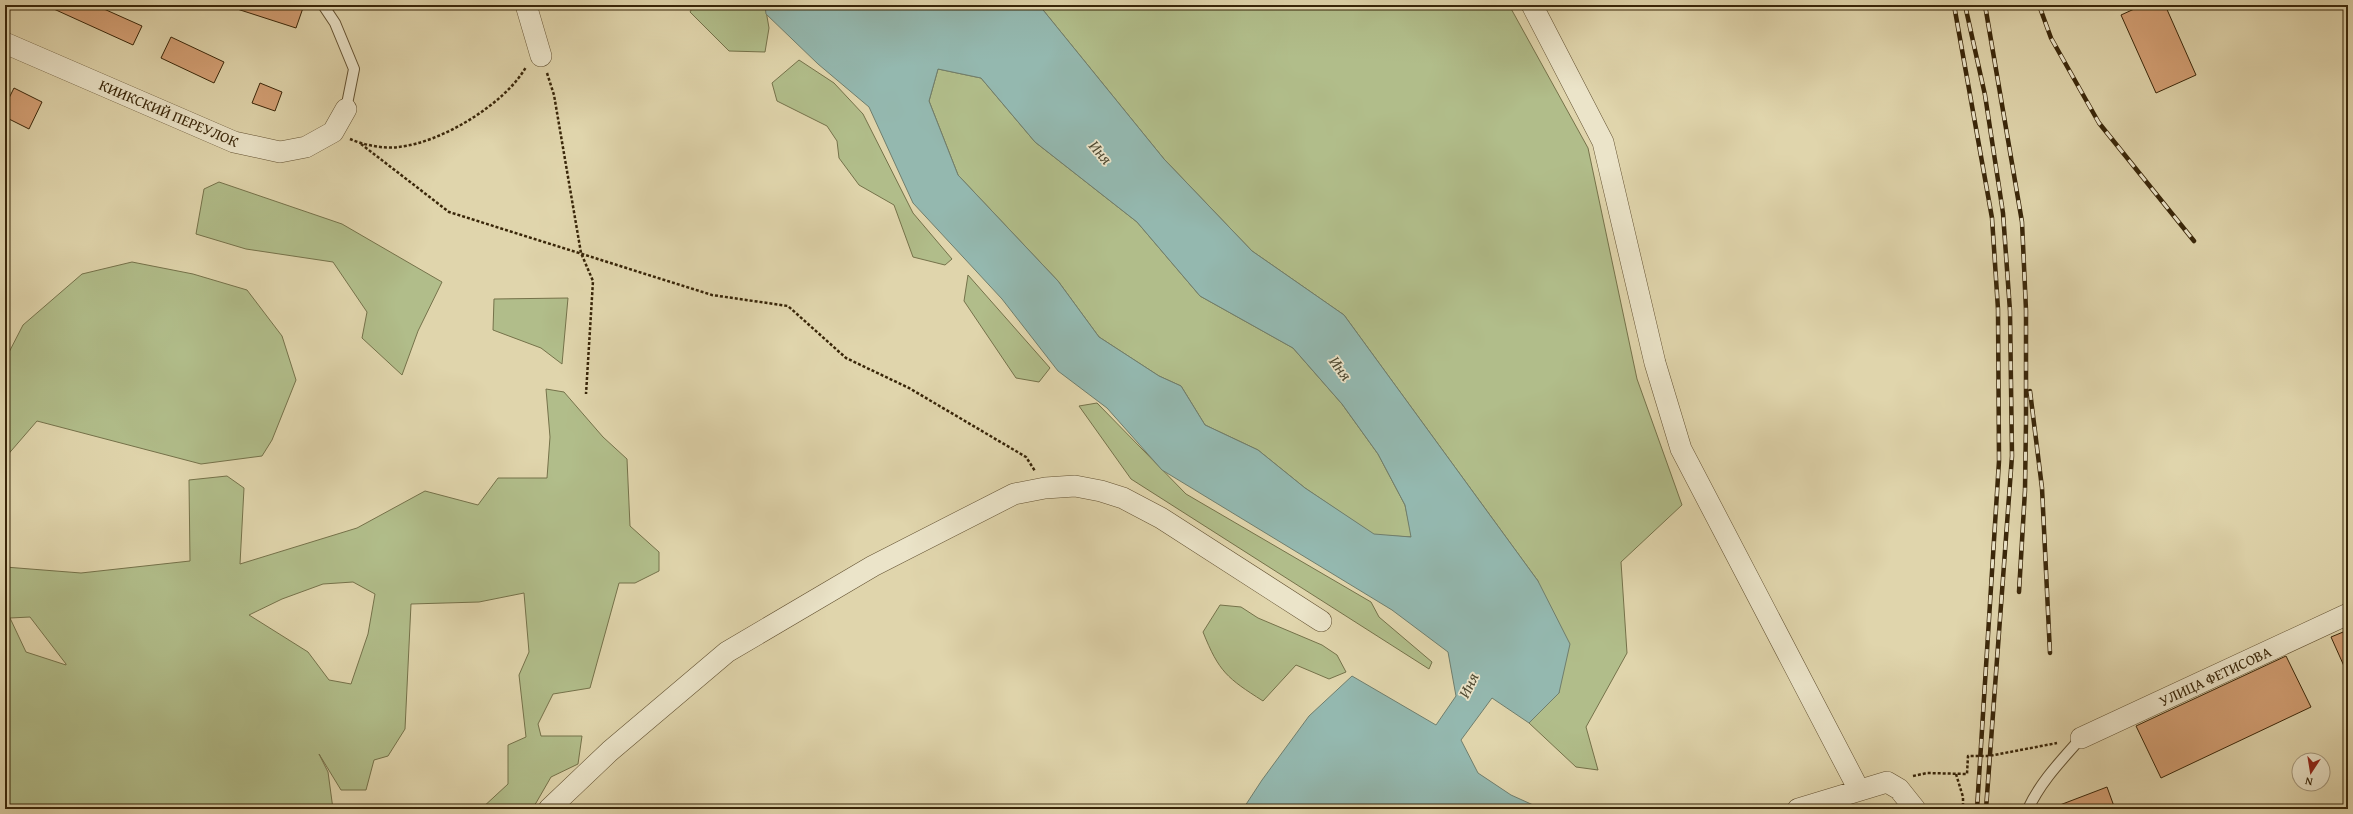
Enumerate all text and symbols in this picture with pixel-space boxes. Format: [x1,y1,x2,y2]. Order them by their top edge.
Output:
street label: КИИКСКИЙ ПЕРЕУЛОК [96,74,243,152]
water label: Иня [1084,134,1119,170]
water label: Иня [1324,351,1358,386]
street label: УЛИЦА ФЕТИСОВА [2155,641,2275,711]
water label: Иня [1452,668,1484,702]
north arrow [2291,752,2331,792]
text: N [2303,773,2314,790]

